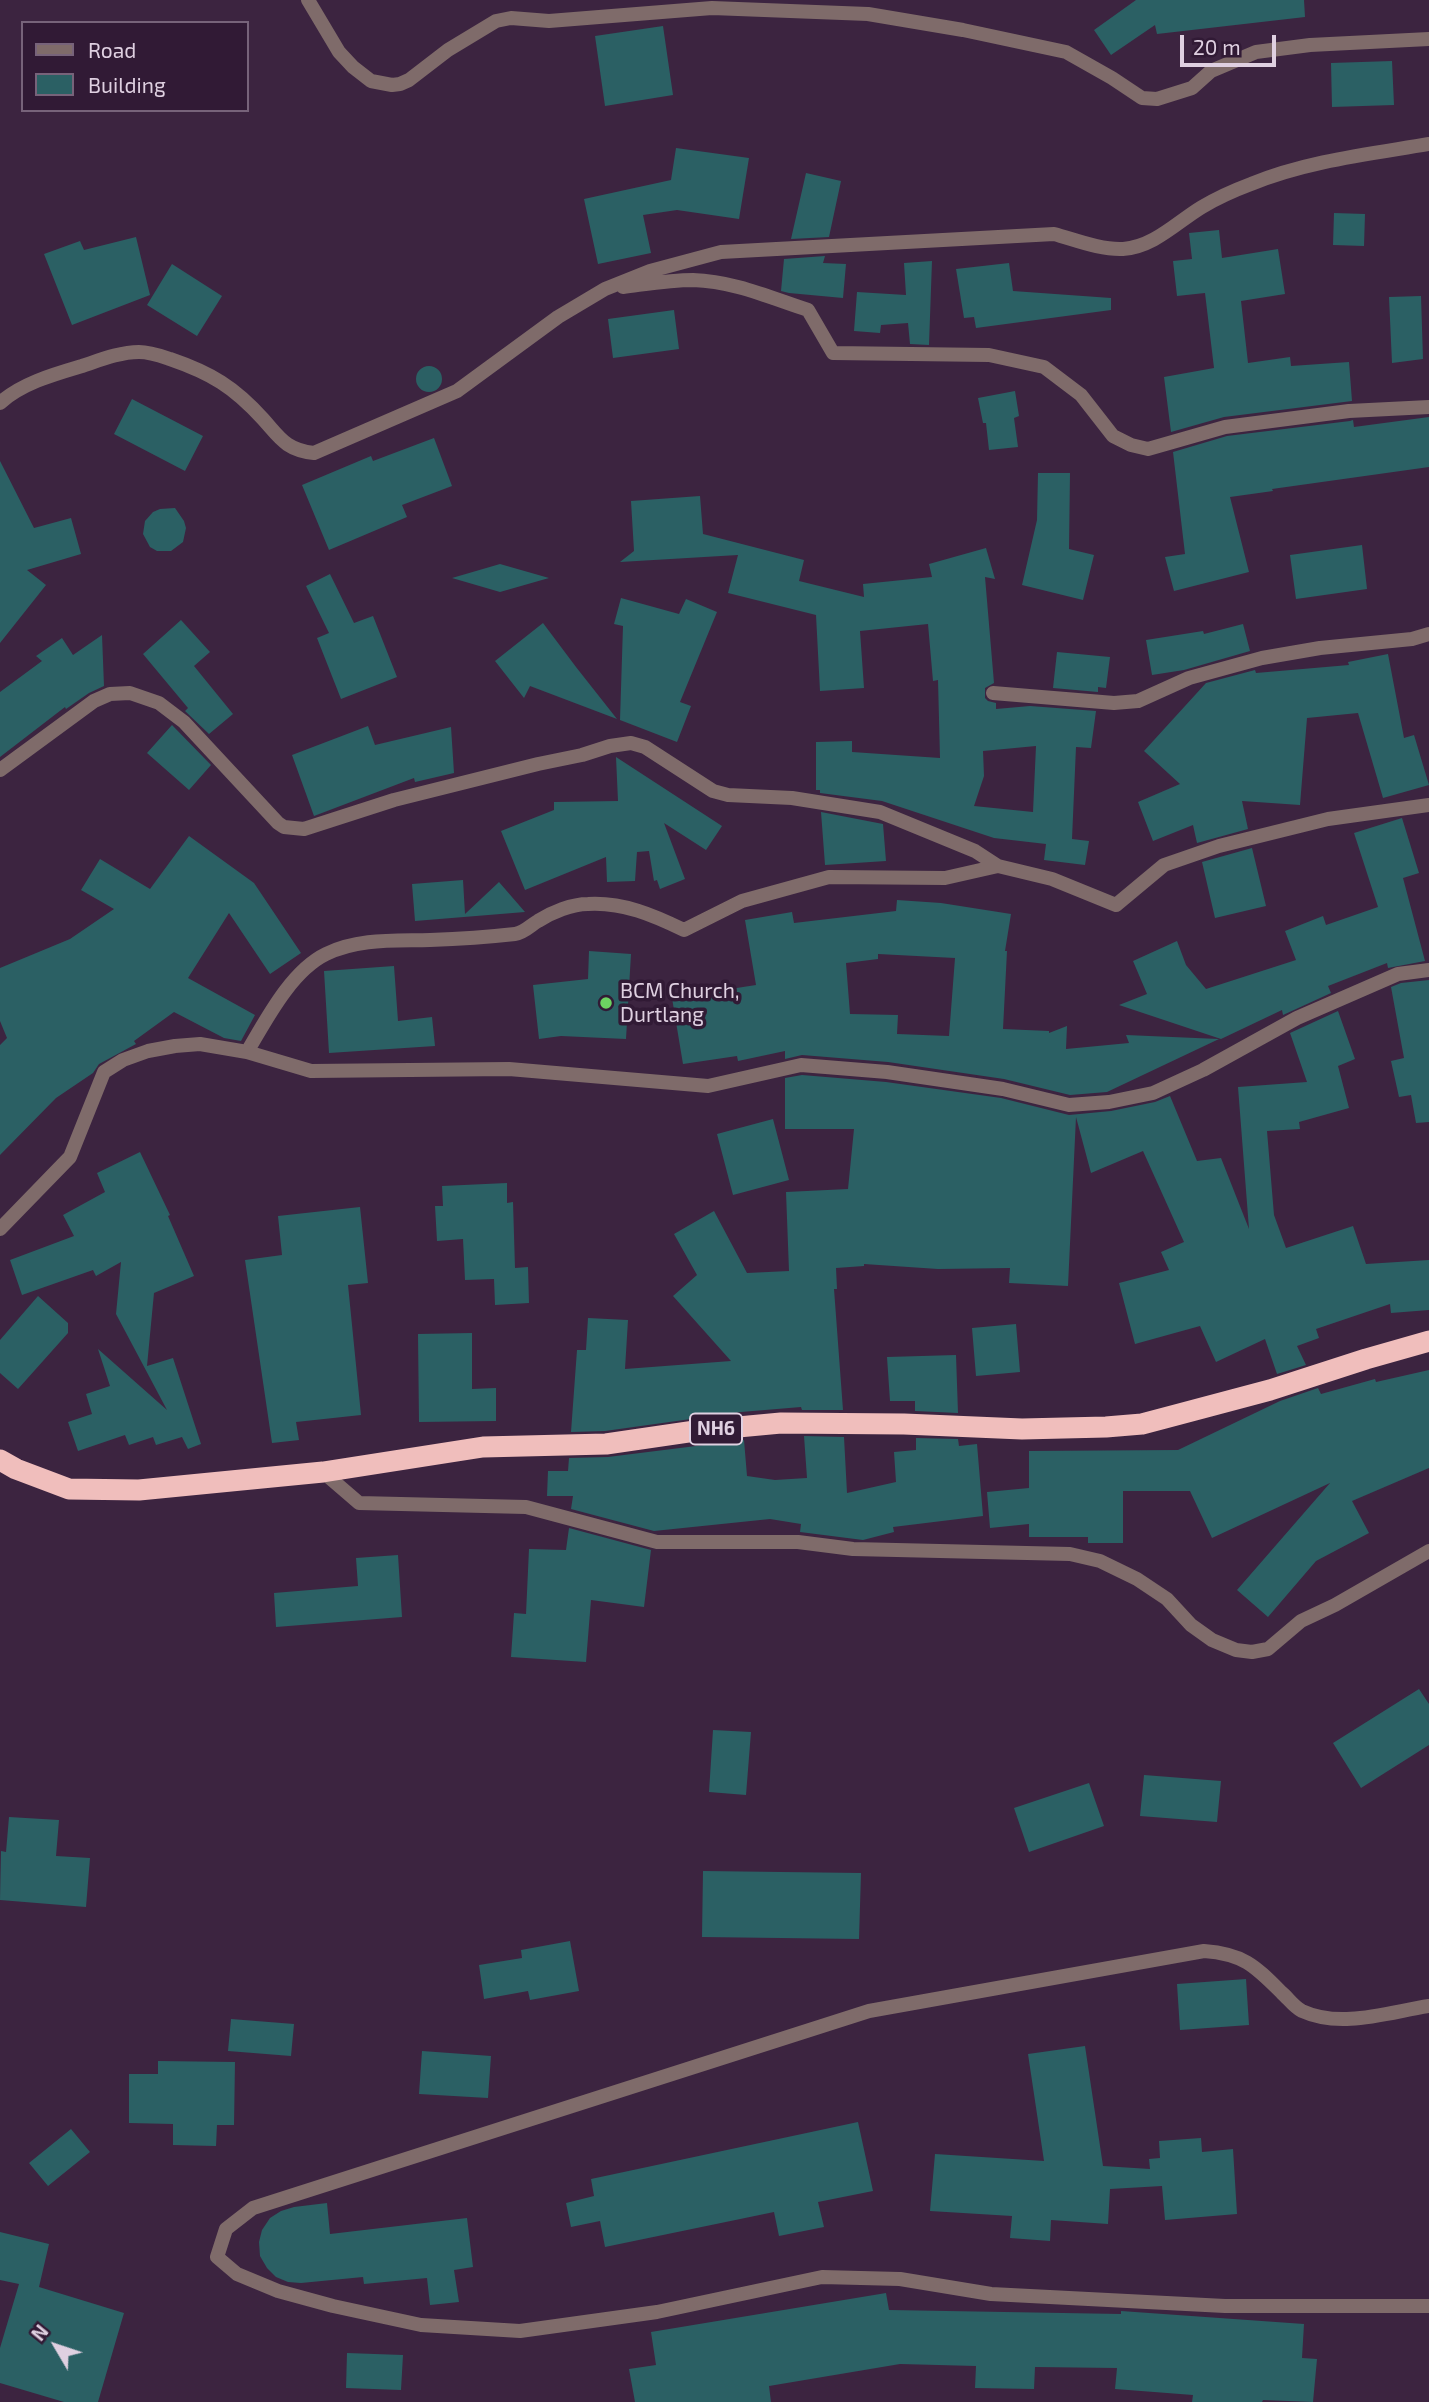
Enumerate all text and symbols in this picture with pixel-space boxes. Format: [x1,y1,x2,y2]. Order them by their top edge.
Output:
legend [21,21,248,112]
scale bar [1184,21,1280,65]
text: 20 m [1193,34,1241,59]
text: Road [88,37,136,62]
text: Building [88,72,166,97]
place label: BCM Church, Durtlang [620,978,740,1028]
marker: BCM Church, Durtlang [598,995,614,1011]
road number: NH6 [690,1414,742,1444]
north arrow [21,2311,91,2381]
text: N [26,2320,53,2345]

